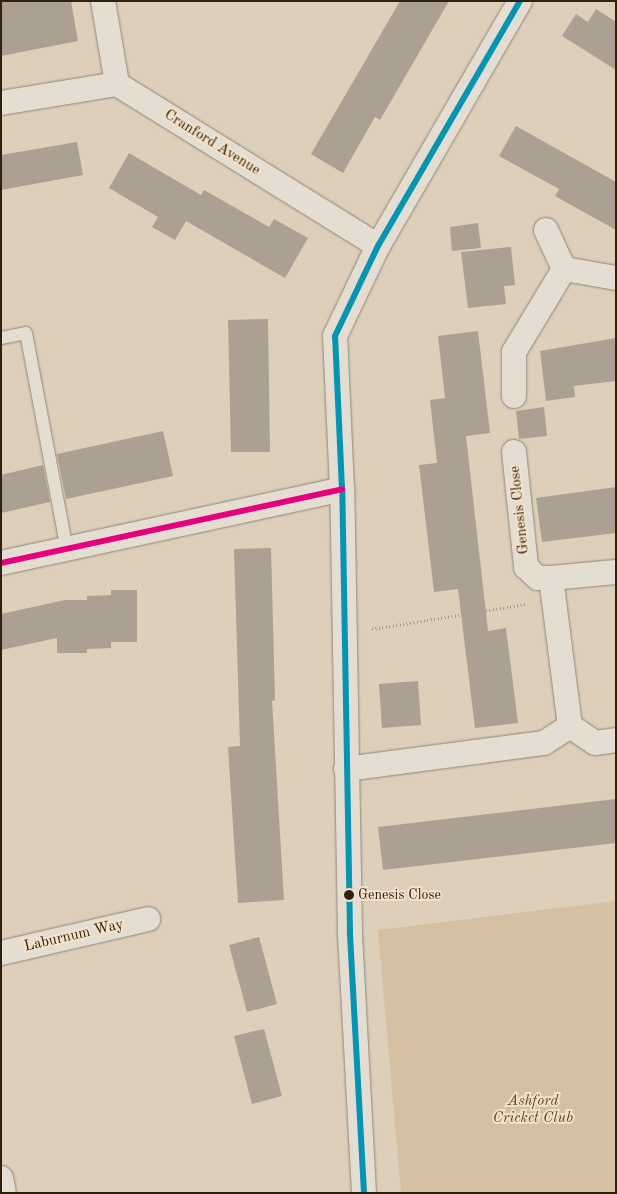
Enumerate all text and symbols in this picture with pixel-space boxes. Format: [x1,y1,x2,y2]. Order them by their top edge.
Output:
street label: Cranford Avenue [161,106,263,180]
street label: Genesis Close [506,465,534,555]
place label: Genesis Close [358,887,441,903]
marker: Genesis Close [344,890,354,900]
street label: Laburnum Way [23,916,125,956]
park label: Ashford Cricket Club [493,1092,573,1127]

